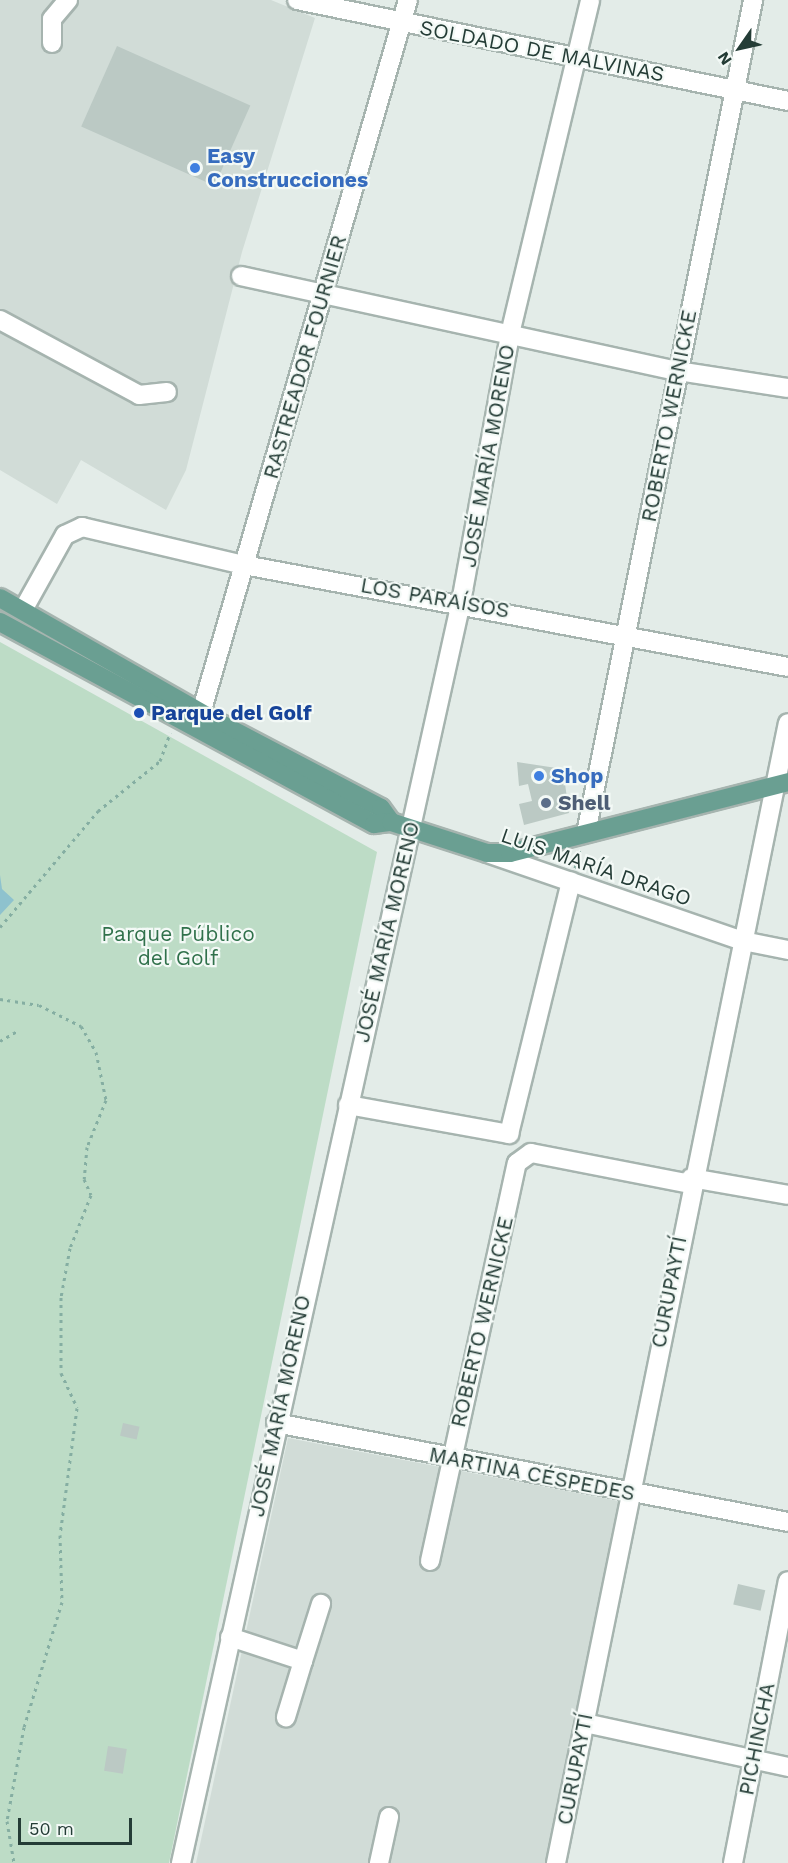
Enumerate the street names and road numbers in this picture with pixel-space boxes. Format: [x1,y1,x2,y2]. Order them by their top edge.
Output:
street label: SOLDADO DE MALVINAS [418,15,666,87]
street label: RASTREADOR FOURNIER [258,232,352,482]
street label: ROBERTO WERNICKE [636,308,702,524]
street label: JOSÉ MARÍA MORENO [456,342,520,570]
street label: LOS PARAÍSOS [359,573,511,623]
street label: JOSÉ MARÍA MORENO [349,819,425,1045]
street label: LUIS MARÍA DRAGO [497,822,695,912]
street label: ROBERTO WERNICKE [445,1214,519,1430]
street label: CURUPAYTÍ [646,1234,692,1350]
street label: JOSÉ MARÍA MORENO [244,1292,316,1520]
street label: MARTINA CÉSPEDES [426,1442,638,1506]
street label: PICHINCHA [734,1681,780,1797]
street label: CURUPAYTÍ [552,1711,598,1827]

